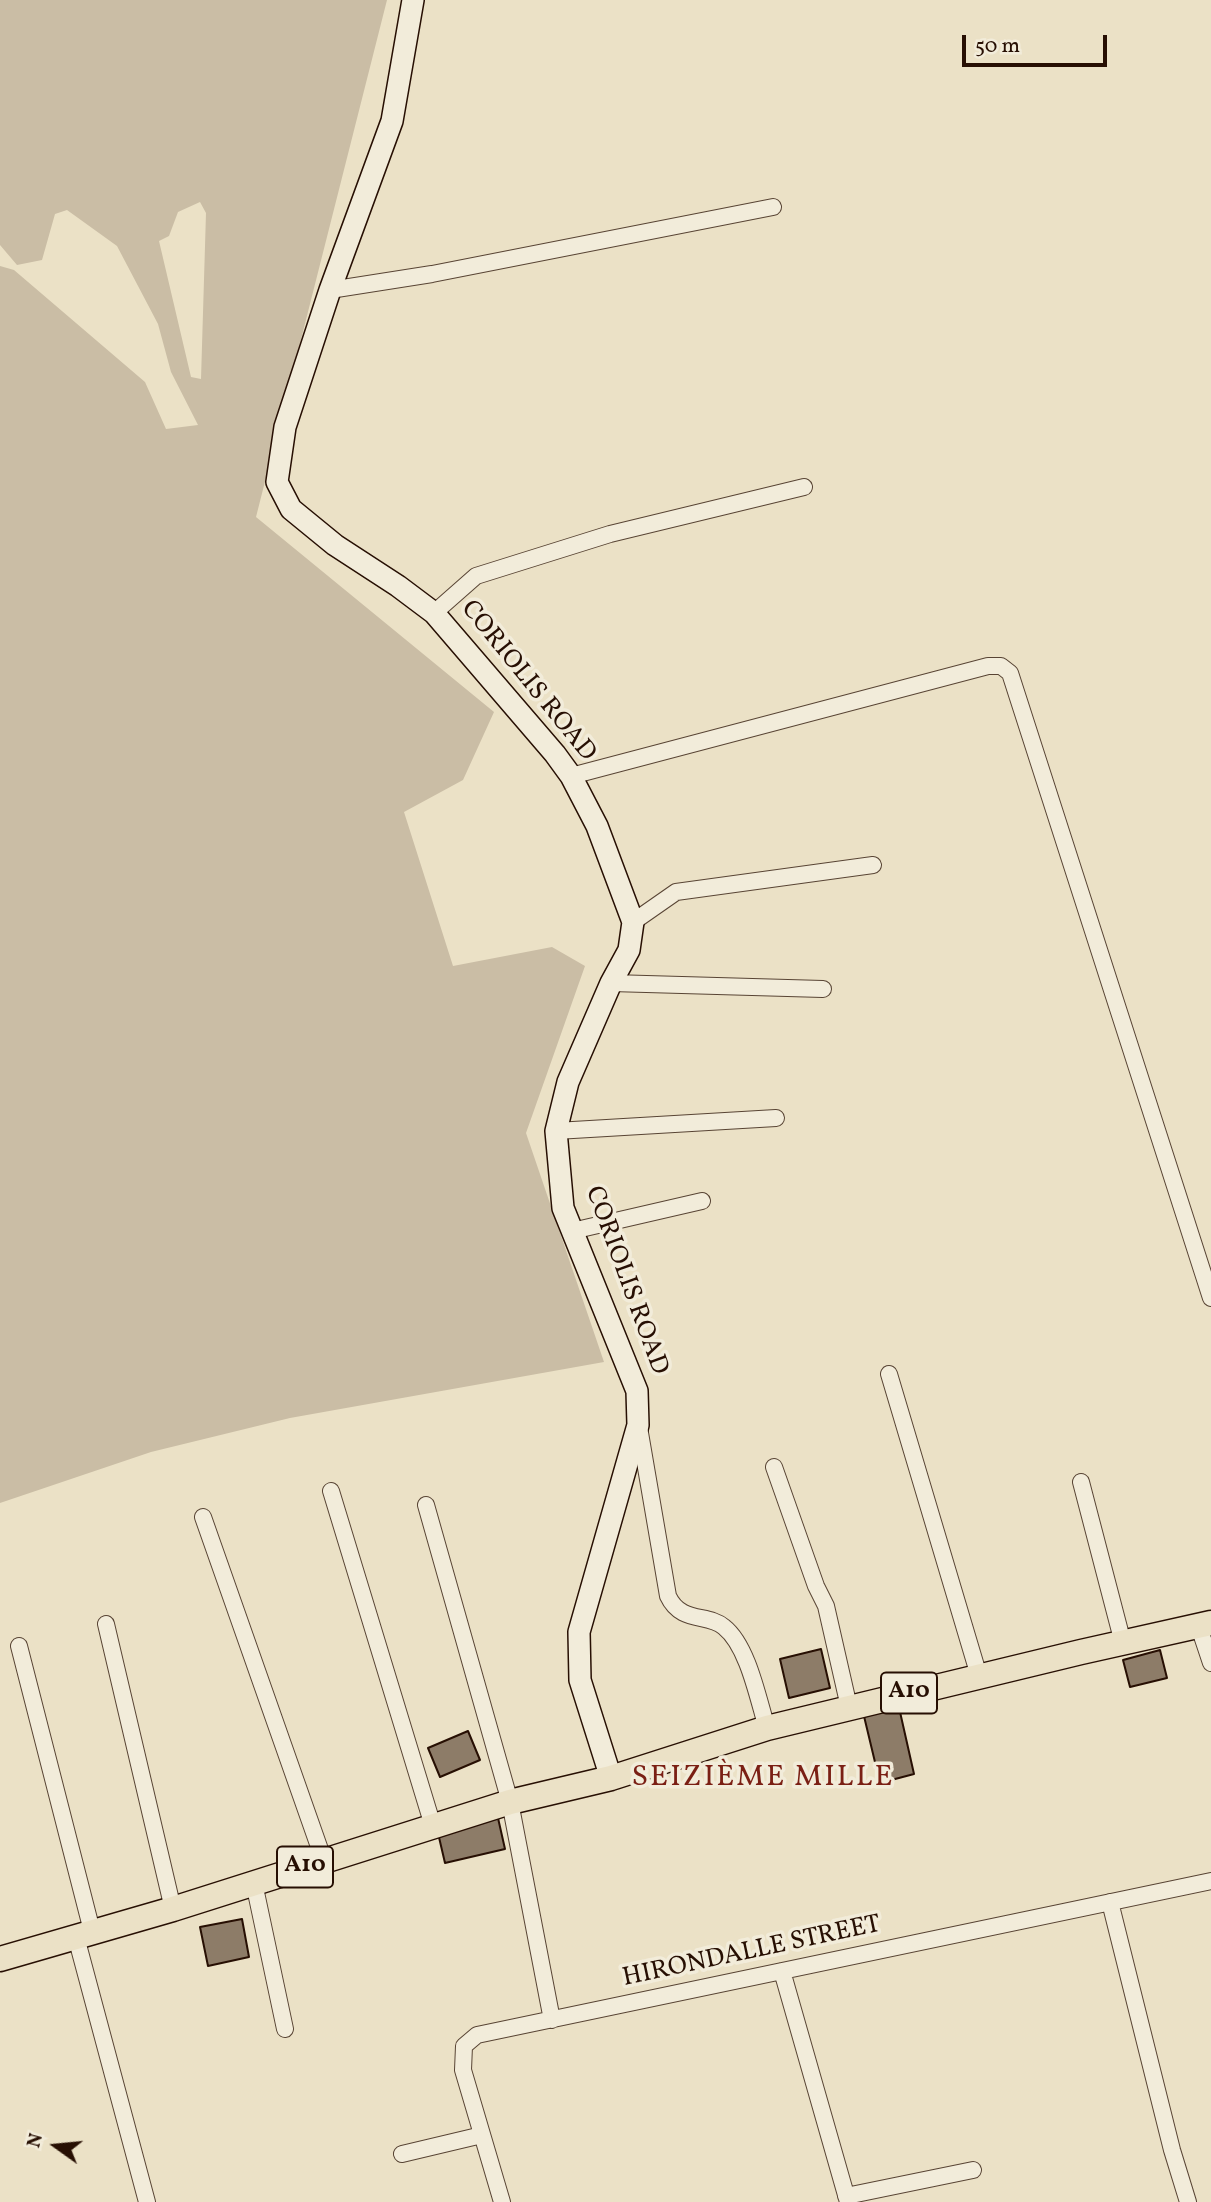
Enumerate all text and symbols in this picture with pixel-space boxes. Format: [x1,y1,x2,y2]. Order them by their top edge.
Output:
scale bar [966,21,1111,65]
text: 50 m [975,32,1020,61]
street label: CORIOLIS ROAD [452,595,602,769]
street label: CORIOLIS ROAD [576,1182,674,1380]
road number: A10 [881,1672,937,1714]
district label: SEIZIÈME MILLE [633,1761,893,1797]
road number: A10 [277,1846,333,1888]
street label: HIRONDALLE STREET [620,1910,884,1996]
north arrow [21,2111,91,2181]
text: N [21,2131,50,2151]

